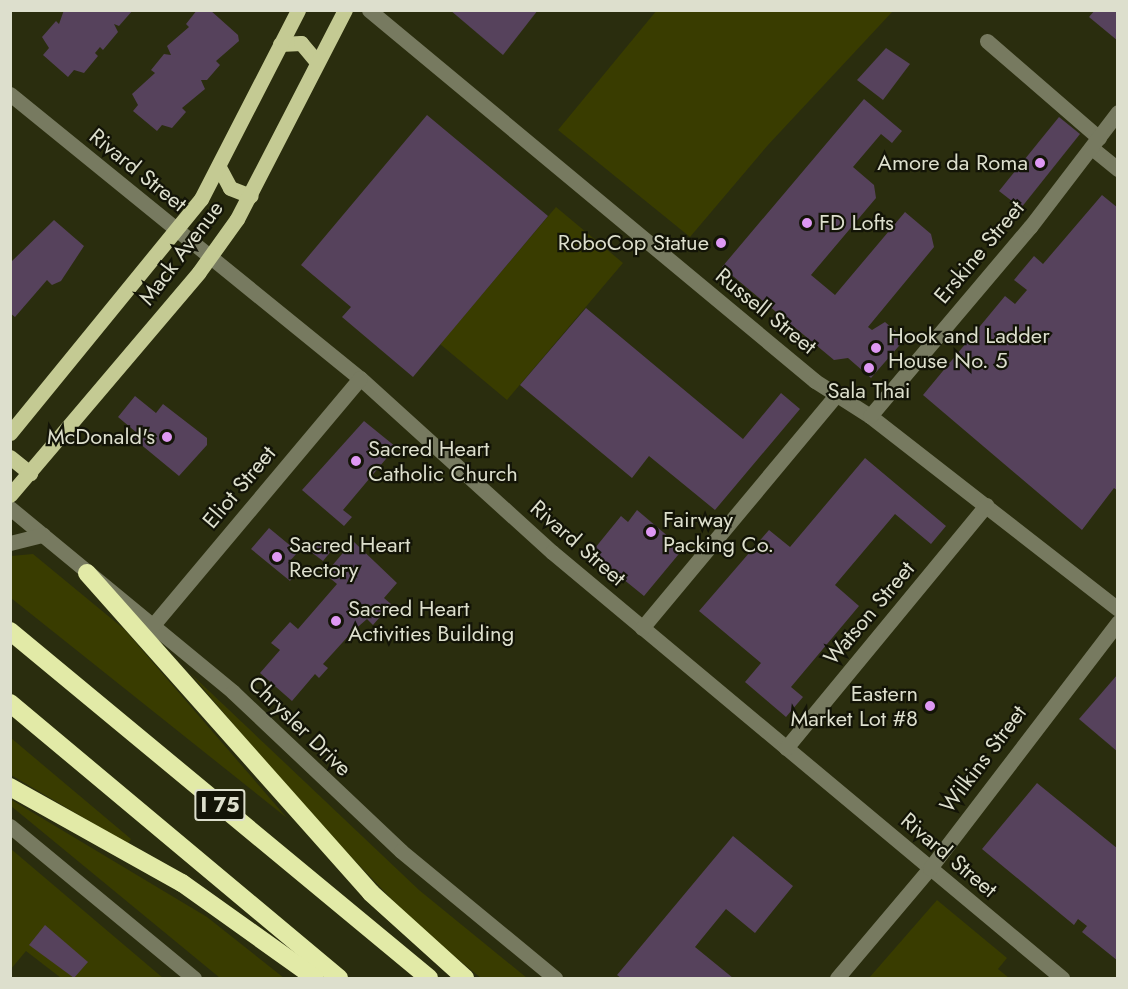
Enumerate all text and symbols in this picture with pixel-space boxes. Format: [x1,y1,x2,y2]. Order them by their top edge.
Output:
street label: Rivard Street [84,123,192,217]
place label: Amore da Roma [877,150,1028,176]
marker: Amore da Roma [1033,156,1047,170]
street label: Erskine Street [928,195,1030,309]
street label: Mack Avenue [133,196,229,310]
place label: FD Lofts [819,210,894,236]
marker: FD Lofts [800,216,814,230]
place label: RoboCop Statue [558,230,709,256]
marker: RoboCop Statue [714,236,728,250]
street label: Russell Street [710,262,822,360]
place label: Hook and Ladder House No. 5 [888,322,1050,374]
marker: Hook and Ladder House No. 5 [869,341,883,355]
marker: Sala Thai [862,361,876,375]
place label: Sala Thai [828,378,910,404]
place label: McDonald's [47,424,155,450]
marker: McDonald's [160,430,174,444]
place label: Sacred Heart Catholic Church [368,435,518,487]
street label: Eliot Street [197,440,281,534]
marker: Sacred Heart Catholic Church [349,454,363,468]
street label: Rivard Street [525,495,631,591]
place label: Fairway Packing Co. [663,506,774,558]
marker: Fairway Packing Co. [644,525,658,539]
place label: Sacred Heart Rectory [289,531,410,582]
marker: Sacred Heart Rectory [270,550,284,564]
street label: Watson Street [818,556,920,670]
place label: Sacred Heart Activities Building [348,595,514,646]
marker: Sacred Heart Activities Building [329,614,343,628]
street label: Chrysler Drive [243,670,357,782]
place label: Eastern Market Lot #8 [790,680,918,732]
marker: Eastern Market Lot #8 [923,699,937,713]
street label: Wilkins Street [934,700,1032,818]
road number: I 75 [193,787,247,823]
street label: Rivard Street [896,807,1002,903]

